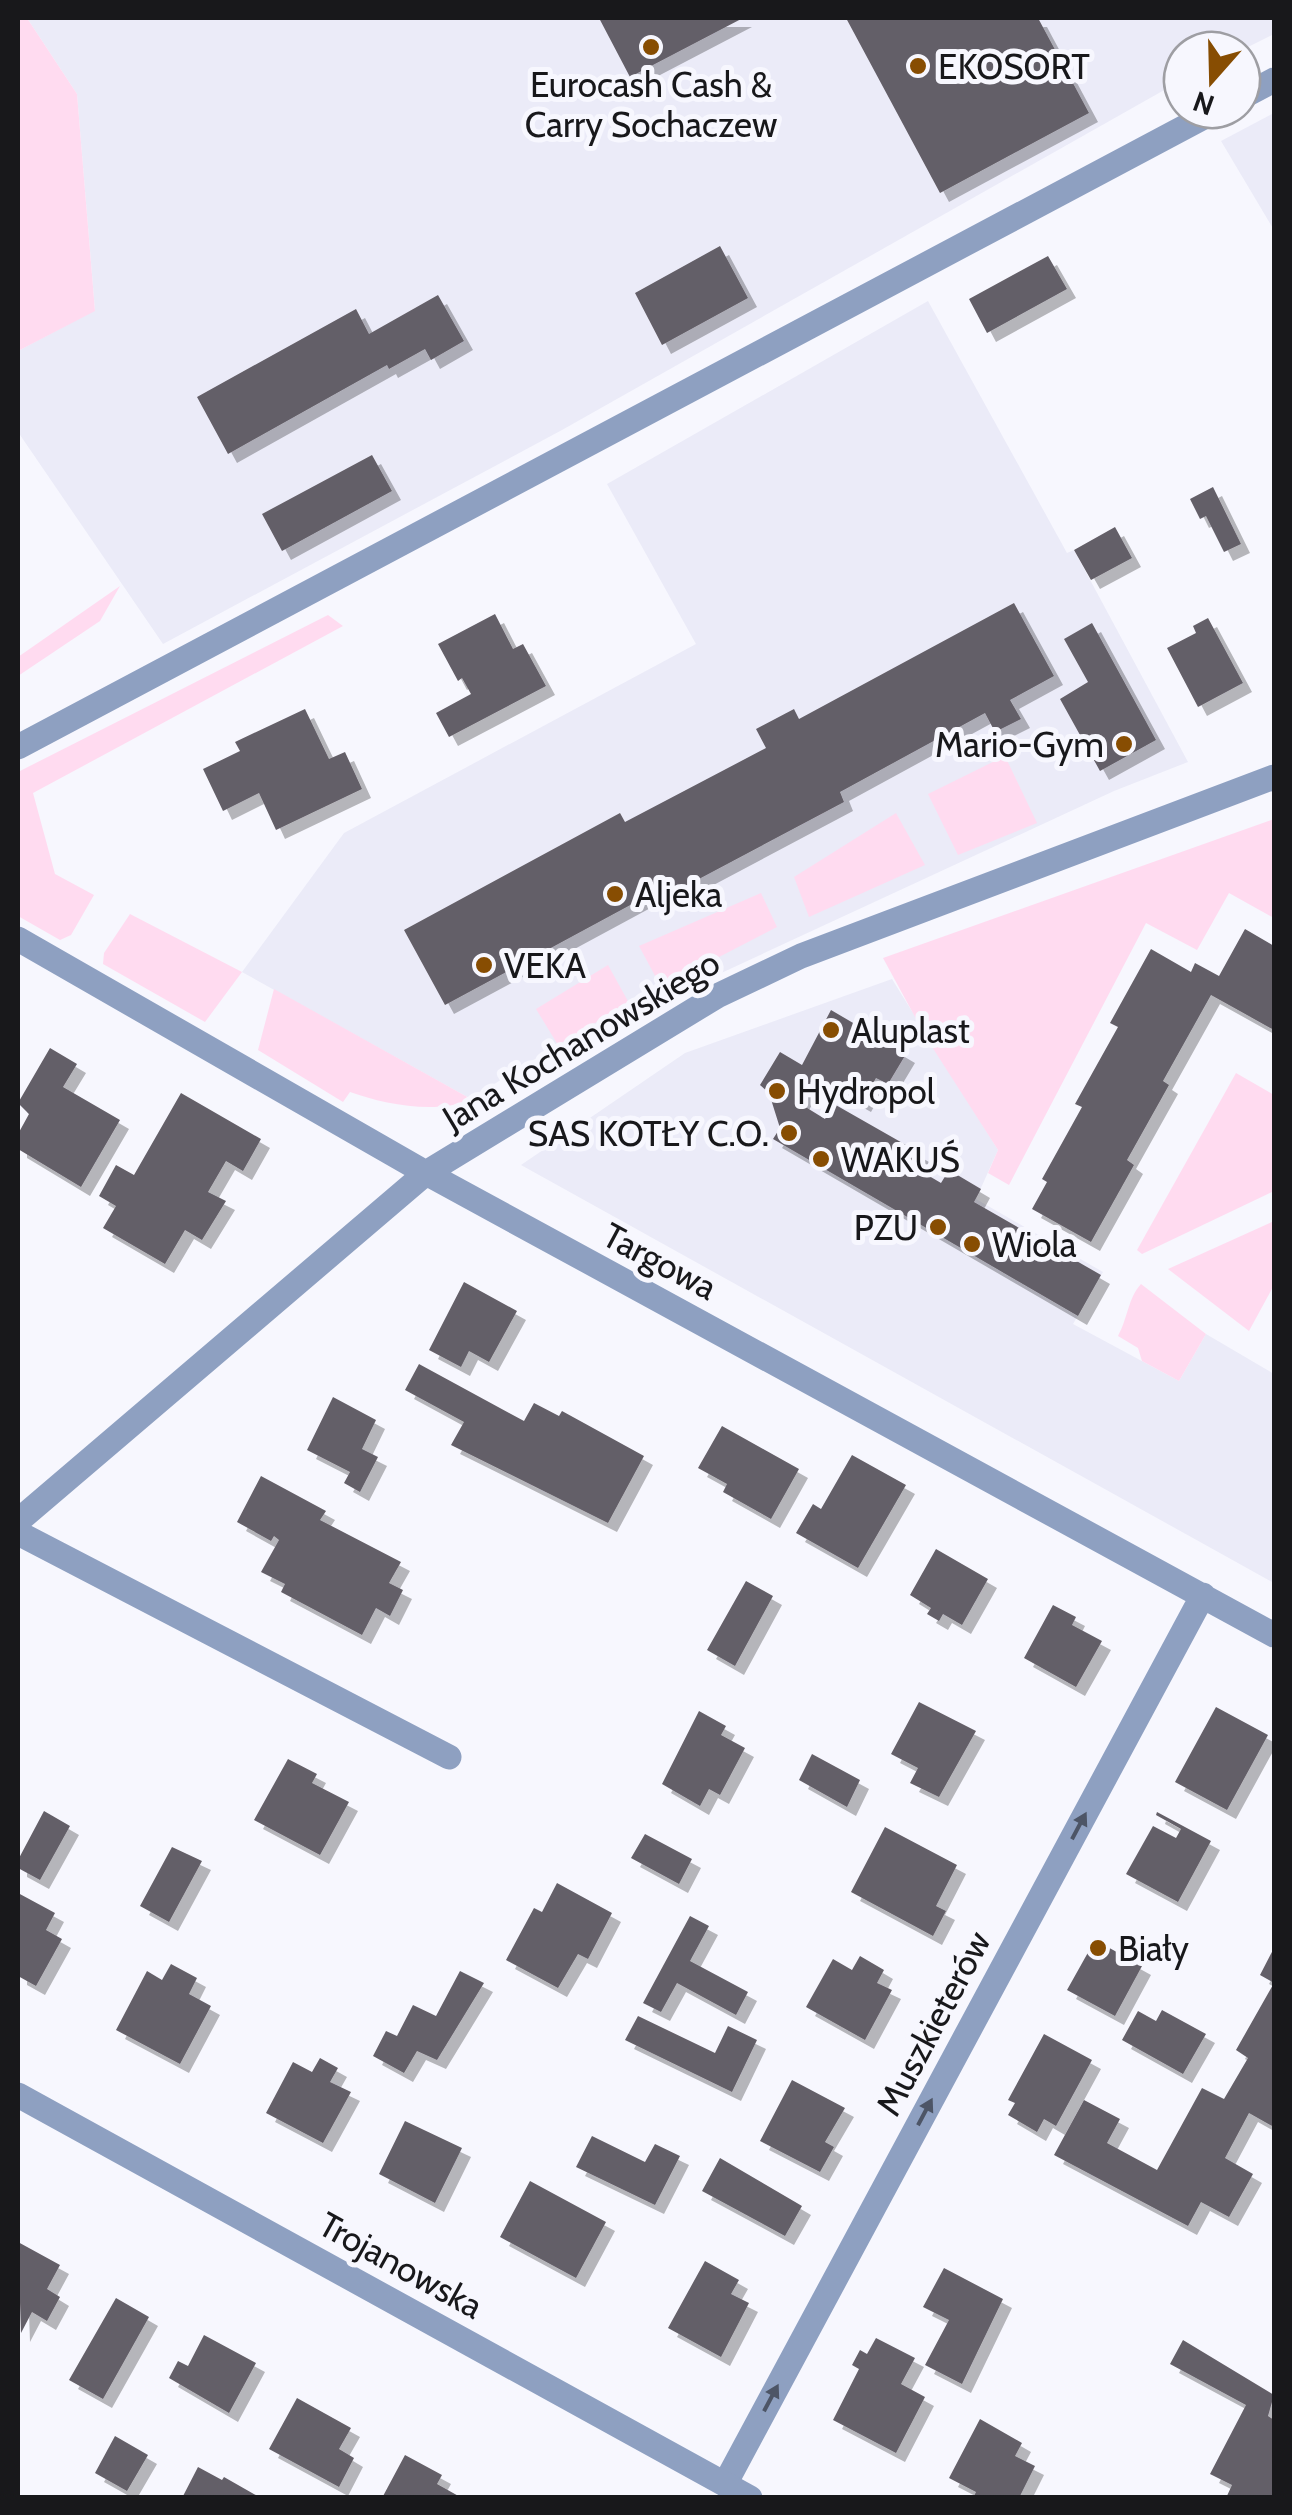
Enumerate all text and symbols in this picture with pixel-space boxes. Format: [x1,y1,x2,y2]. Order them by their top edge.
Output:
north arrow [1162,30,1262,130]
marker: Eurocash Cash & Carry Sochaczew [640,36,662,58]
place label: EKOSORT [938,45,1090,88]
marker: EKOSORT [907,55,929,77]
place label: Eurocash Cash & Carry Sochaczew [525,63,777,146]
text: N [1188,84,1219,123]
place label: Mario-Gym [935,723,1104,766]
marker: Mario-Gym [1113,733,1135,755]
place label: Aljeka [635,873,722,916]
marker: Aljeka [604,883,626,905]
street label: Jana Kochanowskiego [434,940,727,1140]
place label: VEKA [504,944,587,987]
marker: VEKA [473,954,495,976]
place label: Aluplast [851,1009,970,1052]
marker: Aluplast [820,1019,842,1041]
place label: Hydropol [797,1070,936,1113]
marker: Hydropol [766,1080,788,1102]
place label: SAS KOTŁY C.O. [528,1112,769,1155]
marker: SAS KOTŁY C.O. [778,1122,800,1144]
place label: WAKUŚ [841,1138,960,1181]
marker: WAKUŚ [810,1148,832,1170]
place label: PZU [854,1206,918,1249]
street label: Targowa [596,1213,724,1309]
marker: PZU [927,1216,949,1238]
place label: Wiola [992,1223,1077,1266]
marker: Wiola [961,1233,983,1255]
one-way arrow [1071,1811,1088,1840]
street label: Muszkieterów [866,1923,1000,2123]
place label: Biały [1118,1927,1189,1970]
marker: Biały [1087,1937,1109,1959]
one-way arrow [916,2097,933,2126]
street label: Trojanowska [312,2202,491,2328]
one-way arrow [762,2383,779,2412]

